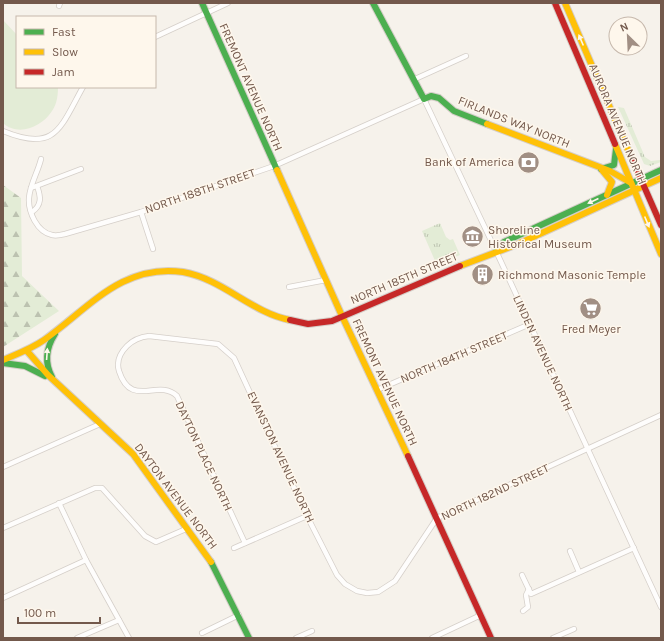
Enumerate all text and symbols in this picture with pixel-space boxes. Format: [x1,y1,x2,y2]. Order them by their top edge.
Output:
legend [16,16,156,88]
north arrow [608,16,648,56]
text: N [618,20,630,35]
street label: FREMONT AVENUE NORTH [216,21,286,153]
text: Fast [52,25,76,39]
one-way arrow [578,35,584,46]
text: Slow [52,45,78,59]
street label: AURORA AVENUE NORTH [586,61,650,187]
text: Jam [52,65,75,79]
street label: FIRLANDS WAY NORTH [456,93,572,151]
bank icon: Bank of America [516,149,542,175]
place label: Bank of America [425,155,514,169]
street label: NORTH 188TH STREET [143,166,257,216]
one-way arrow [587,198,598,204]
one-way arrow [645,217,651,229]
place label: Shoreline Historical Museum [488,223,592,251]
museum icon: Shoreline Historical Museum [459,224,485,250]
street label: NORTH 185TH STREET [348,249,460,307]
building icon: Richmond Masonic Temple [470,262,496,288]
place label: Richmond Masonic Temple [498,268,646,282]
street label: LINDEN AVENUE NORTH [510,293,576,413]
supermarket icon: Fred Meyer [578,295,604,321]
street label: FREMONT AVENUE NORTH [349,316,421,448]
place label: Fred Meyer [561,322,621,336]
street label: NORTH 184TH STREET [398,328,510,386]
one-way arrow [43,348,50,360]
street label: EVANSTON AVENUE NORTH [244,389,318,525]
street label: DAYTON PLACE NORTH [172,399,236,513]
street label: DAYTON AVENUE NORTH [132,440,220,552]
street label: NORTH 182ND STREET [439,461,551,523]
scale bar [18,599,100,625]
text: 100 m [24,606,56,620]

